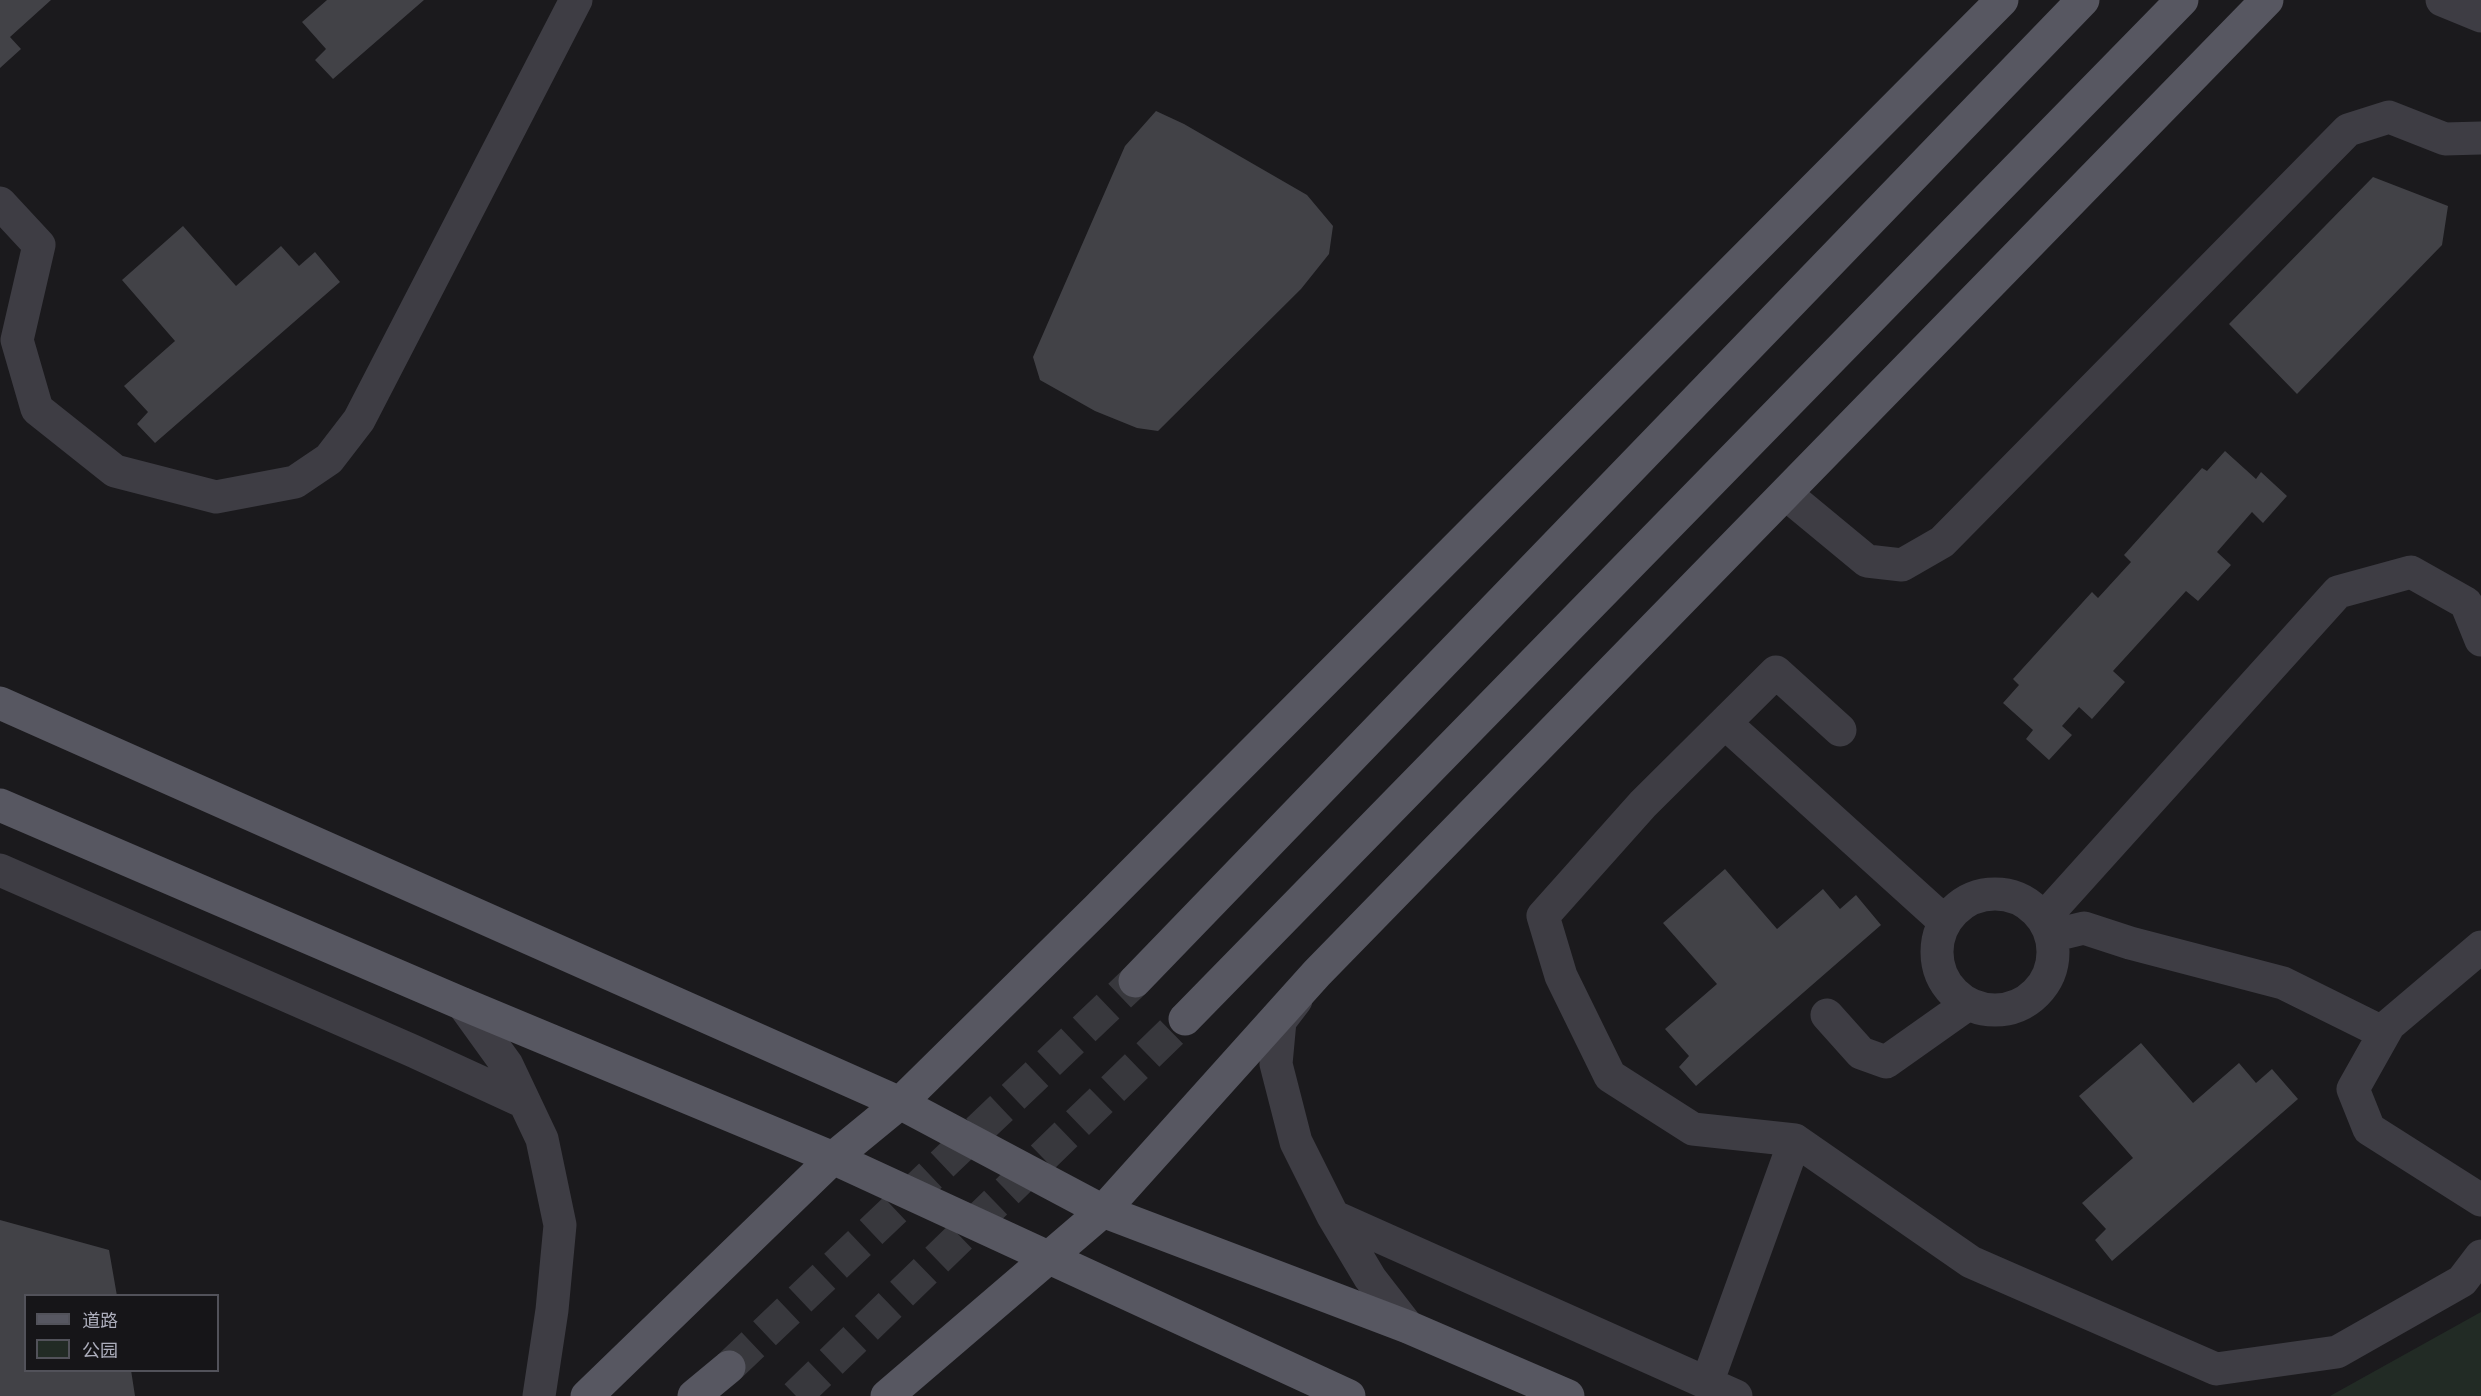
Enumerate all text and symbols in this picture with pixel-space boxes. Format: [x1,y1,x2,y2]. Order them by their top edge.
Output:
legend [24,1294,219,1372]
text: 道路 [82,1310,118,1331]
text: 公园 [82,1340,118,1361]

